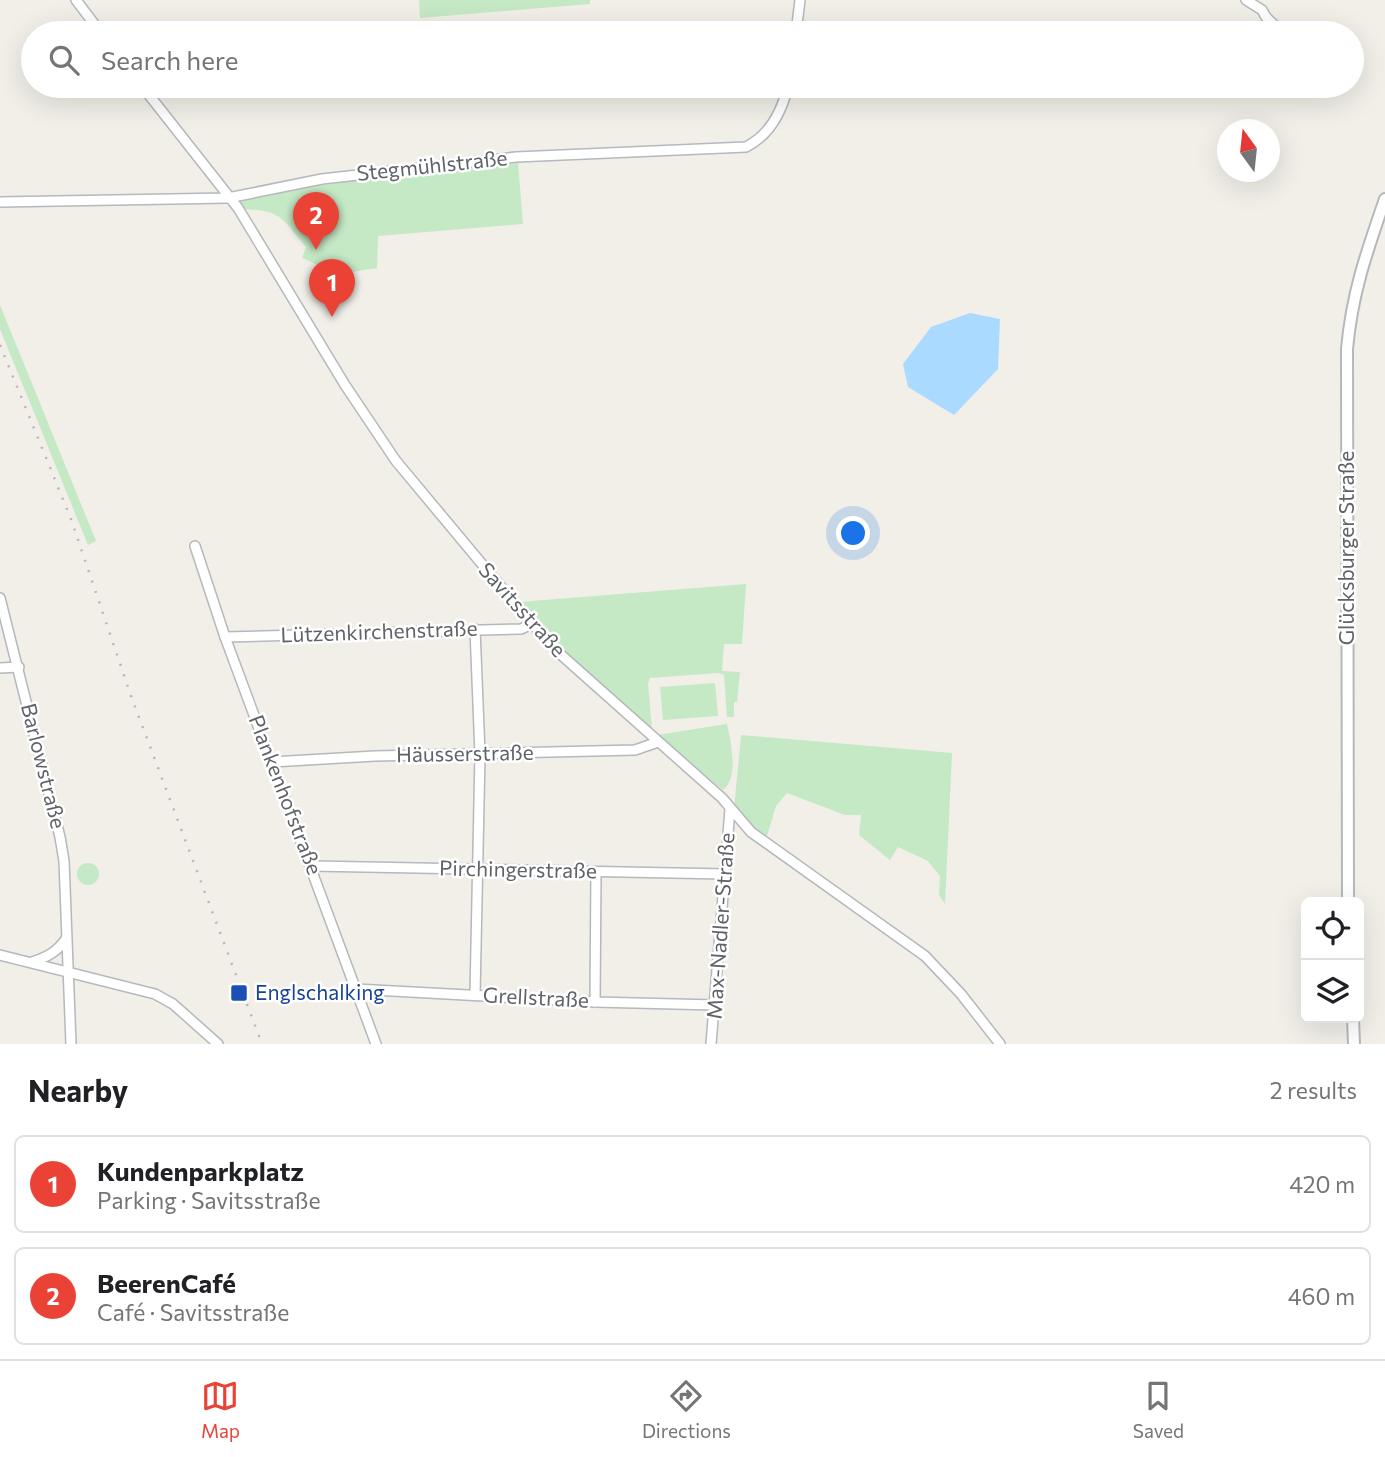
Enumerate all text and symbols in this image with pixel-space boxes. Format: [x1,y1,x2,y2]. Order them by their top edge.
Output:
search box [21,21,1364,98]
icon: search [45,41,83,79]
text: Search here [101,44,239,75]
north arrow [1217,119,1280,182]
street label: Stegmühlstraße [355,144,508,185]
pin: 2 [293,192,339,250]
pin: 1 [309,259,355,317]
street label: Glücksburger Straße [1333,451,1358,645]
your location [836,516,870,550]
street label: Savitsstraße [474,557,572,661]
street label: Lützenkirchenstraße [280,615,478,646]
street label: Barlowstraße [17,700,72,831]
street label: Plankenhofstraße [244,711,328,878]
street label: Häusserstraße [396,739,534,766]
street label: Max-Nadler-Straße [701,832,738,1020]
street label: Pirchingerstraße [439,855,597,882]
map controls [1301,897,1364,1023]
button: locate [1301,897,1364,960]
button: layers [1301,960,1364,1023]
place label: Englschalking [255,979,385,1004]
street label: Grellstraße [482,981,590,1012]
marker: Englschalking [229,983,249,1003]
text: Nearby [28,1071,128,1108]
text: 2 results [1270,1076,1357,1104]
text: Kundenparkplatz [97,1155,304,1186]
text: 1 [48,1170,58,1198]
text: 420 m [1289,1170,1355,1198]
text: Parking · Savitsstraße [97,1186,321,1214]
text: BeerenCafé [97,1267,236,1298]
text: 2 [46,1282,60,1310]
text: 460 m [1288,1282,1355,1310]
text: Café · Savitsstraße [97,1298,289,1326]
tab: Map [201,1377,240,1442]
tab: Directions [642,1377,731,1442]
tab: Saved [1133,1377,1184,1442]

